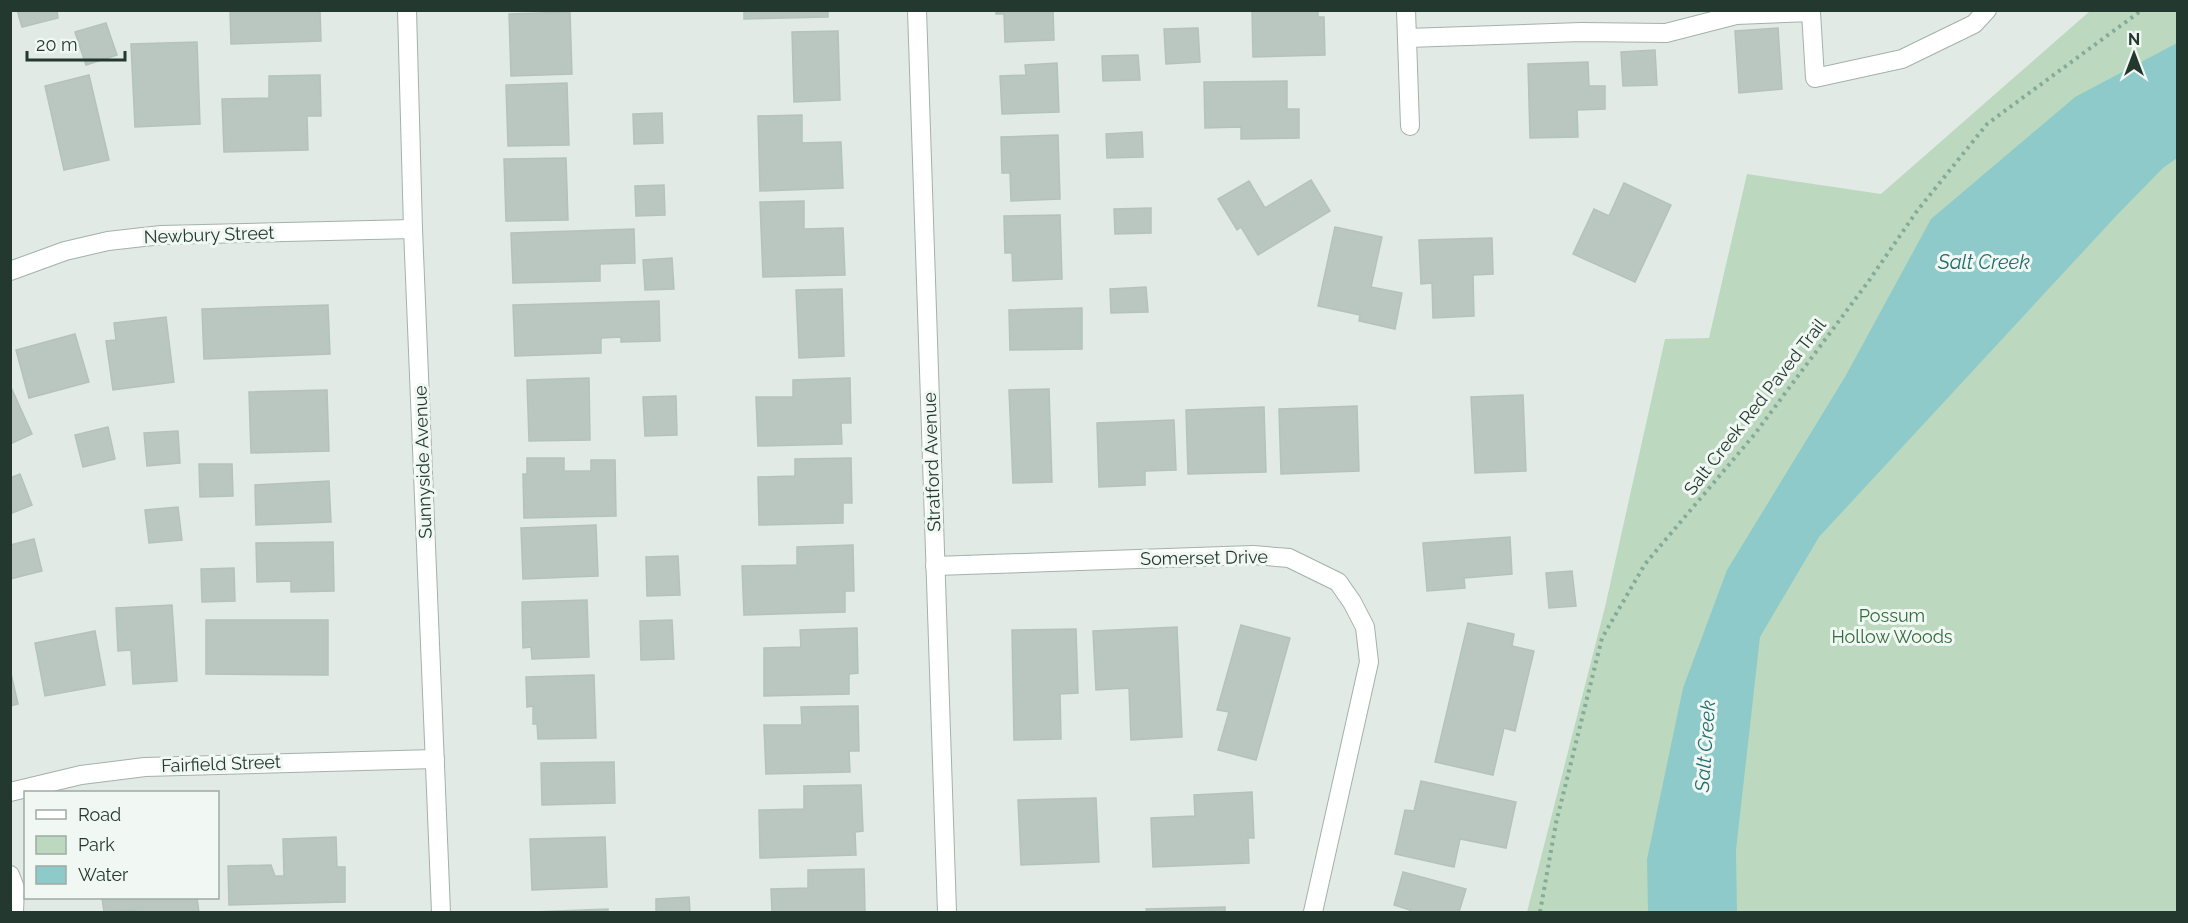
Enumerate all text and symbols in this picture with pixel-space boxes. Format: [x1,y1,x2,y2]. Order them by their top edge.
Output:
scale bar [27,24,124,62]
north arrow [2104,24,2164,84]
text: N [2128,30,2140,49]
text: 20 m [36,34,78,55]
street label: Newbury Street [143,222,275,247]
water label: Salt Creek [1937,250,2030,274]
street label: Salt Creek Red Paved Trail [1679,314,1830,499]
street label: Sunnyside Avenue [409,385,436,539]
street label: Stratford Avenue [919,391,944,532]
street label: Somerset Drive [1140,546,1268,569]
park label: Possum Hollow Woods [1831,605,1953,647]
water label: Salt Creek [1690,699,1720,794]
street label: Fairfield Street [161,751,281,776]
legend [24,791,219,899]
text: Road [78,804,121,825]
text: Park [78,834,115,855]
text: Water [78,864,129,885]

